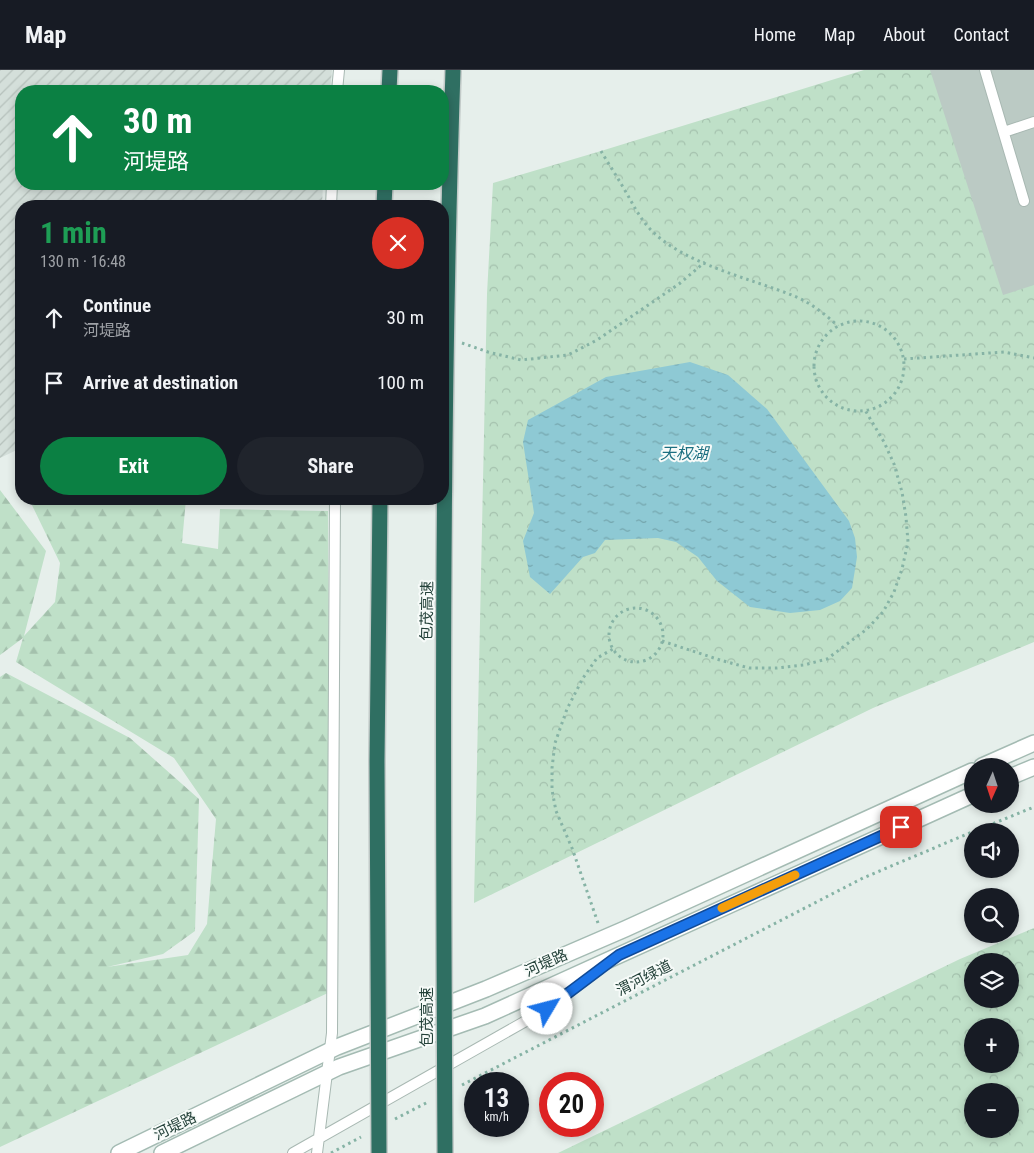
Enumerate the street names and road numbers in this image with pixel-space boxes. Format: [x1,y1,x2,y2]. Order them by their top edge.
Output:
street label: 包茂高速 [417,581,437,641]
street label: 河堤路 [522,946,570,980]
street label: 渭河绿道 [613,956,675,1000]
street label: 包茂高速 [418,987,436,1047]
street label: 河堤路 [151,1108,199,1144]

